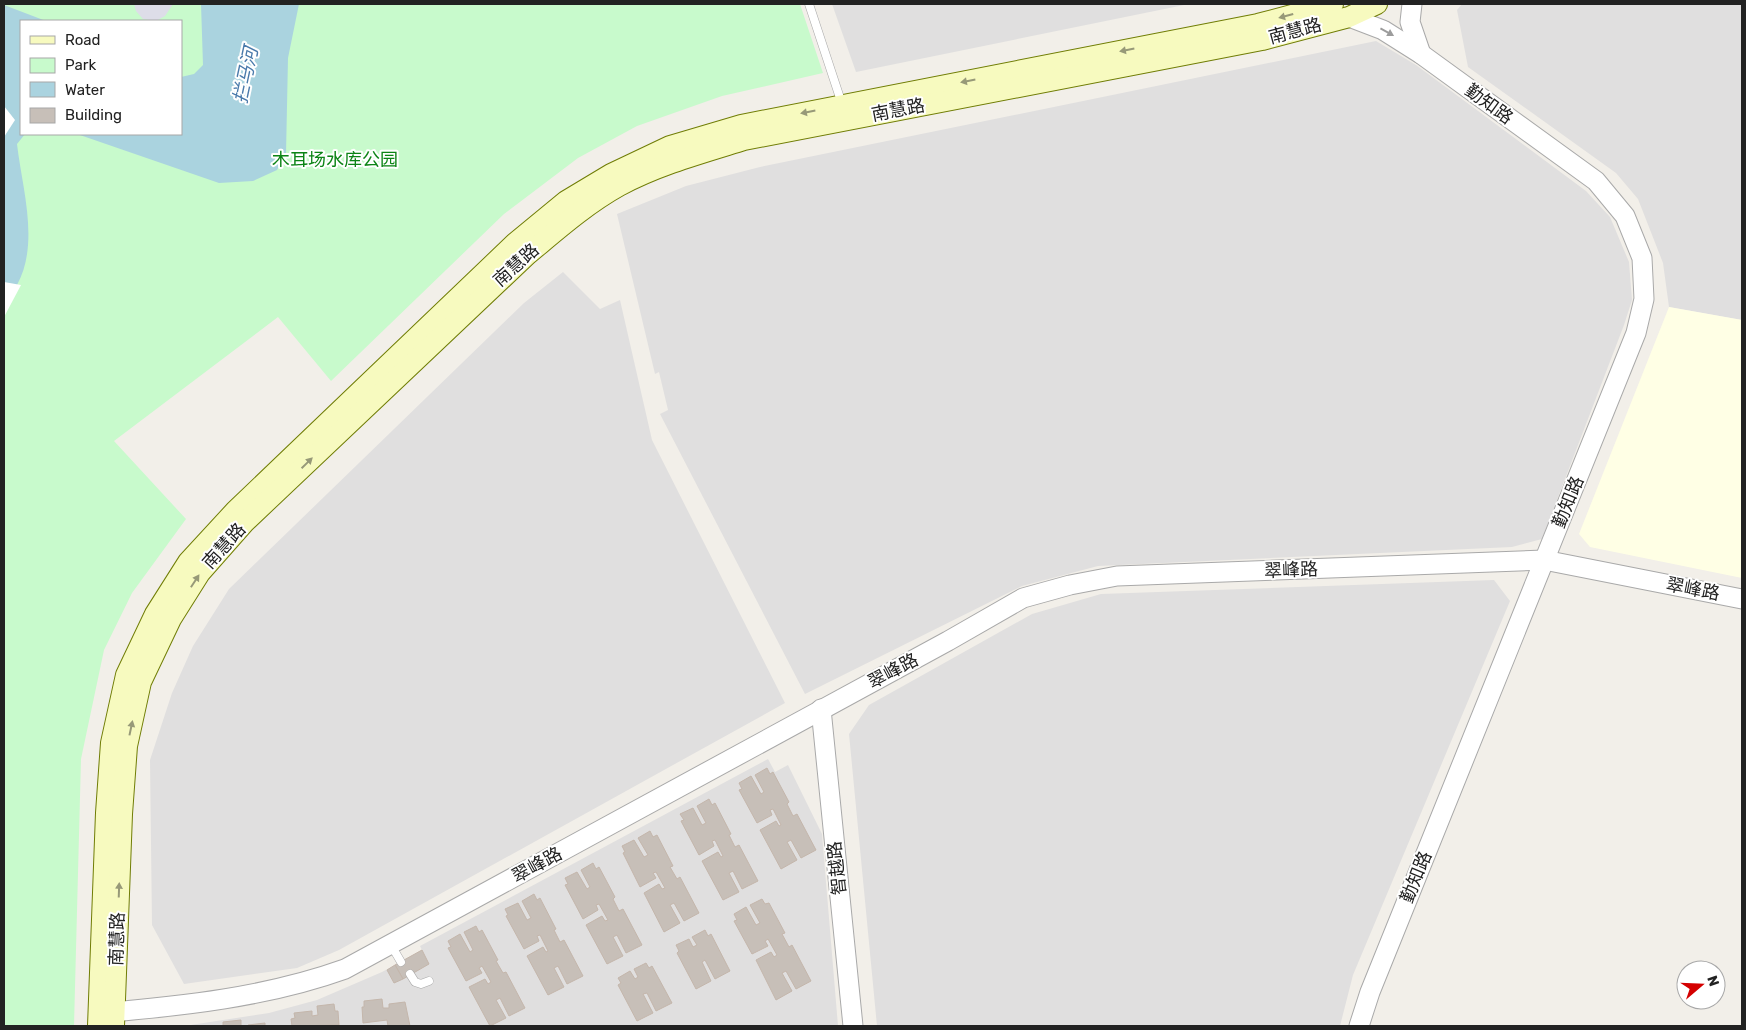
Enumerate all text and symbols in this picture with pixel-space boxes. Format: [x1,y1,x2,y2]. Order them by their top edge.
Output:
street label: 南慧路 [1266,13,1324,49]
one-way arrow [1279,13,1294,21]
legend [20,20,182,135]
one-way arrow [1379,28,1394,36]
text: Road [65,31,101,49]
water label: 拦马河 [228,41,263,105]
one-way arrow [1119,46,1135,54]
text: Park [65,56,96,74]
one-way arrow [960,77,975,85]
street label: 勤知路 [1461,79,1517,129]
text: Water [65,81,105,99]
street label: 南慧路 [869,94,927,126]
text: Building [65,106,122,124]
one-way arrow [800,109,816,117]
park label: 木耳场水库公园 [272,149,398,171]
street label: 南慧路 [489,239,543,291]
one-way arrow [301,457,313,469]
street label: 勤知路 [1548,473,1588,531]
street label: 南慧路 [198,519,250,573]
street label: 翠峰路 [1264,558,1318,582]
street label: 翠峰路 [1664,573,1722,605]
one-way arrow [190,574,200,587]
street label: 翠峰路 [864,649,922,693]
one-way arrow [127,721,135,736]
street label: 智越路 [823,840,851,896]
street label: 翠峰路 [508,842,566,888]
street label: 勤知路 [1396,848,1436,906]
one-way arrow [115,882,123,898]
street label: 南慧路 [105,912,129,966]
north arrow [1676,960,1726,1010]
text: N [1703,973,1722,988]

